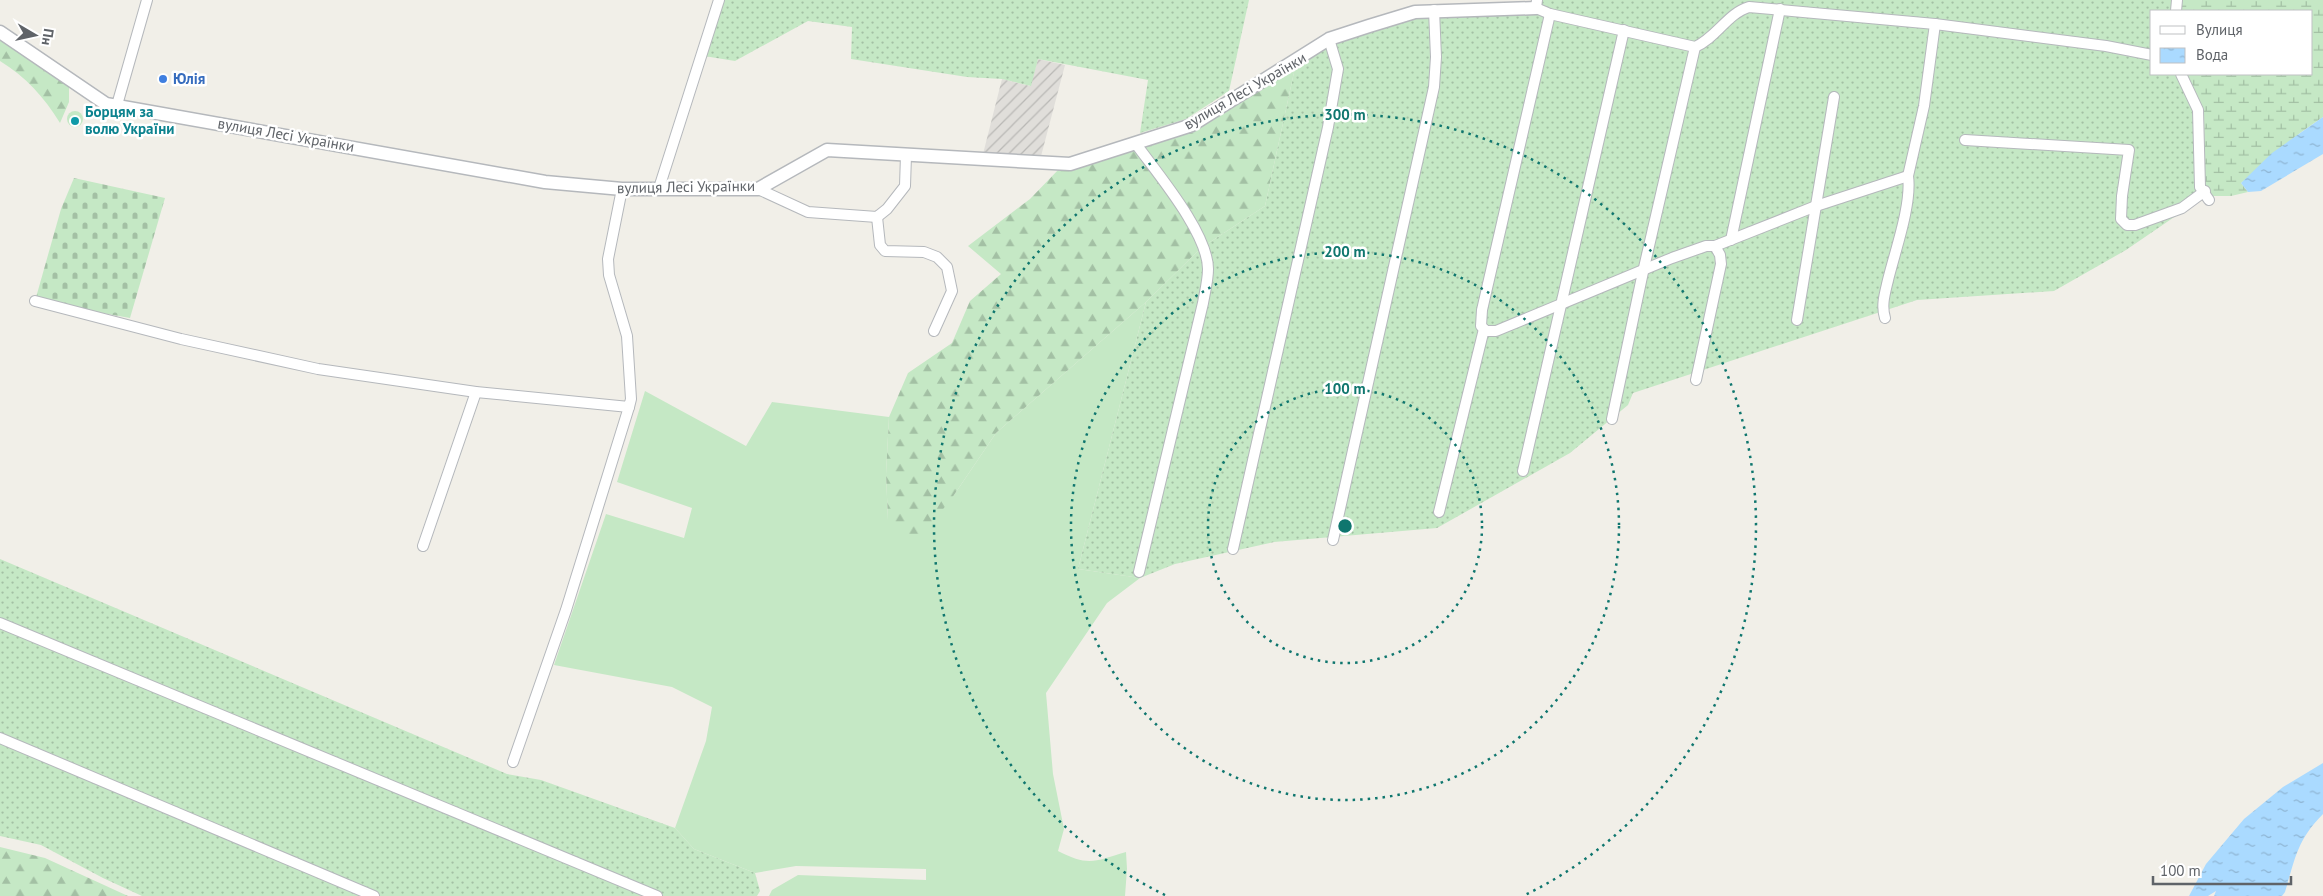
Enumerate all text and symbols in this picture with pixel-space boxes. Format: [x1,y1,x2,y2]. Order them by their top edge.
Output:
north arrow [10,10,60,60]
legend [2150,10,2313,75]
text: Вулиця [2196,20,2243,39]
text: Пн [38,27,58,47]
text: Вода [2196,45,2228,64]
street label: вулиця Лесі Українки [1180,48,1309,133]
place label: Юлія [173,69,205,88]
marker: Юлія [157,73,169,85]
place label: Борцям за волю України [85,102,175,138]
text: 300 m [1324,105,1366,124]
street label: вулиця Лесі Українки [216,113,356,156]
marker: Борцям за волю України [69,115,81,127]
street label: вулиця Лесі Українки [617,176,755,197]
text: 200 m [1324,242,1366,261]
text: 100 m [1324,379,1366,398]
centre of rings [1336,517,1354,535]
scale bar [2153,854,2290,886]
text: 100 m [2160,861,2201,880]

